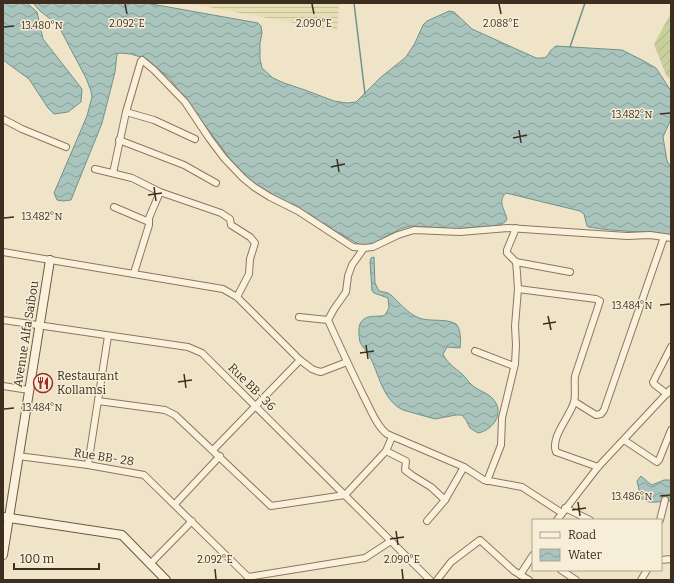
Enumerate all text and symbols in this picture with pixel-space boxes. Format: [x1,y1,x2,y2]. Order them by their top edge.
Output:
text: 2.092°E [109,18,145,30]
text: 2.090°E [296,18,332,30]
text: 2.088°E [483,18,519,30]
text: 13.480°N [21,20,63,32]
text: 13.482°N [612,109,652,121]
text: 13.482°N [22,211,62,223]
street label: Avenue Alfa Saibou [11,279,41,388]
text: 13.484°N [612,300,652,312]
street label: Rue BB- 36 [225,360,279,414]
place label: Restaurant Kollamsi [57,369,119,397]
restaurant icon: Restaurant Kollamsi [32,372,54,394]
text: 13.484°N [22,402,62,414]
street label: Rue BB- 28 [73,445,135,469]
text: 13.486°N [612,491,653,503]
legend [532,519,662,571]
text: Road [568,528,596,542]
scale bar [14,545,99,571]
text: Water [568,548,603,562]
text: 100 m [20,552,55,566]
text: 2.092°E [197,554,233,566]
text: 2.090°E [384,554,420,566]

